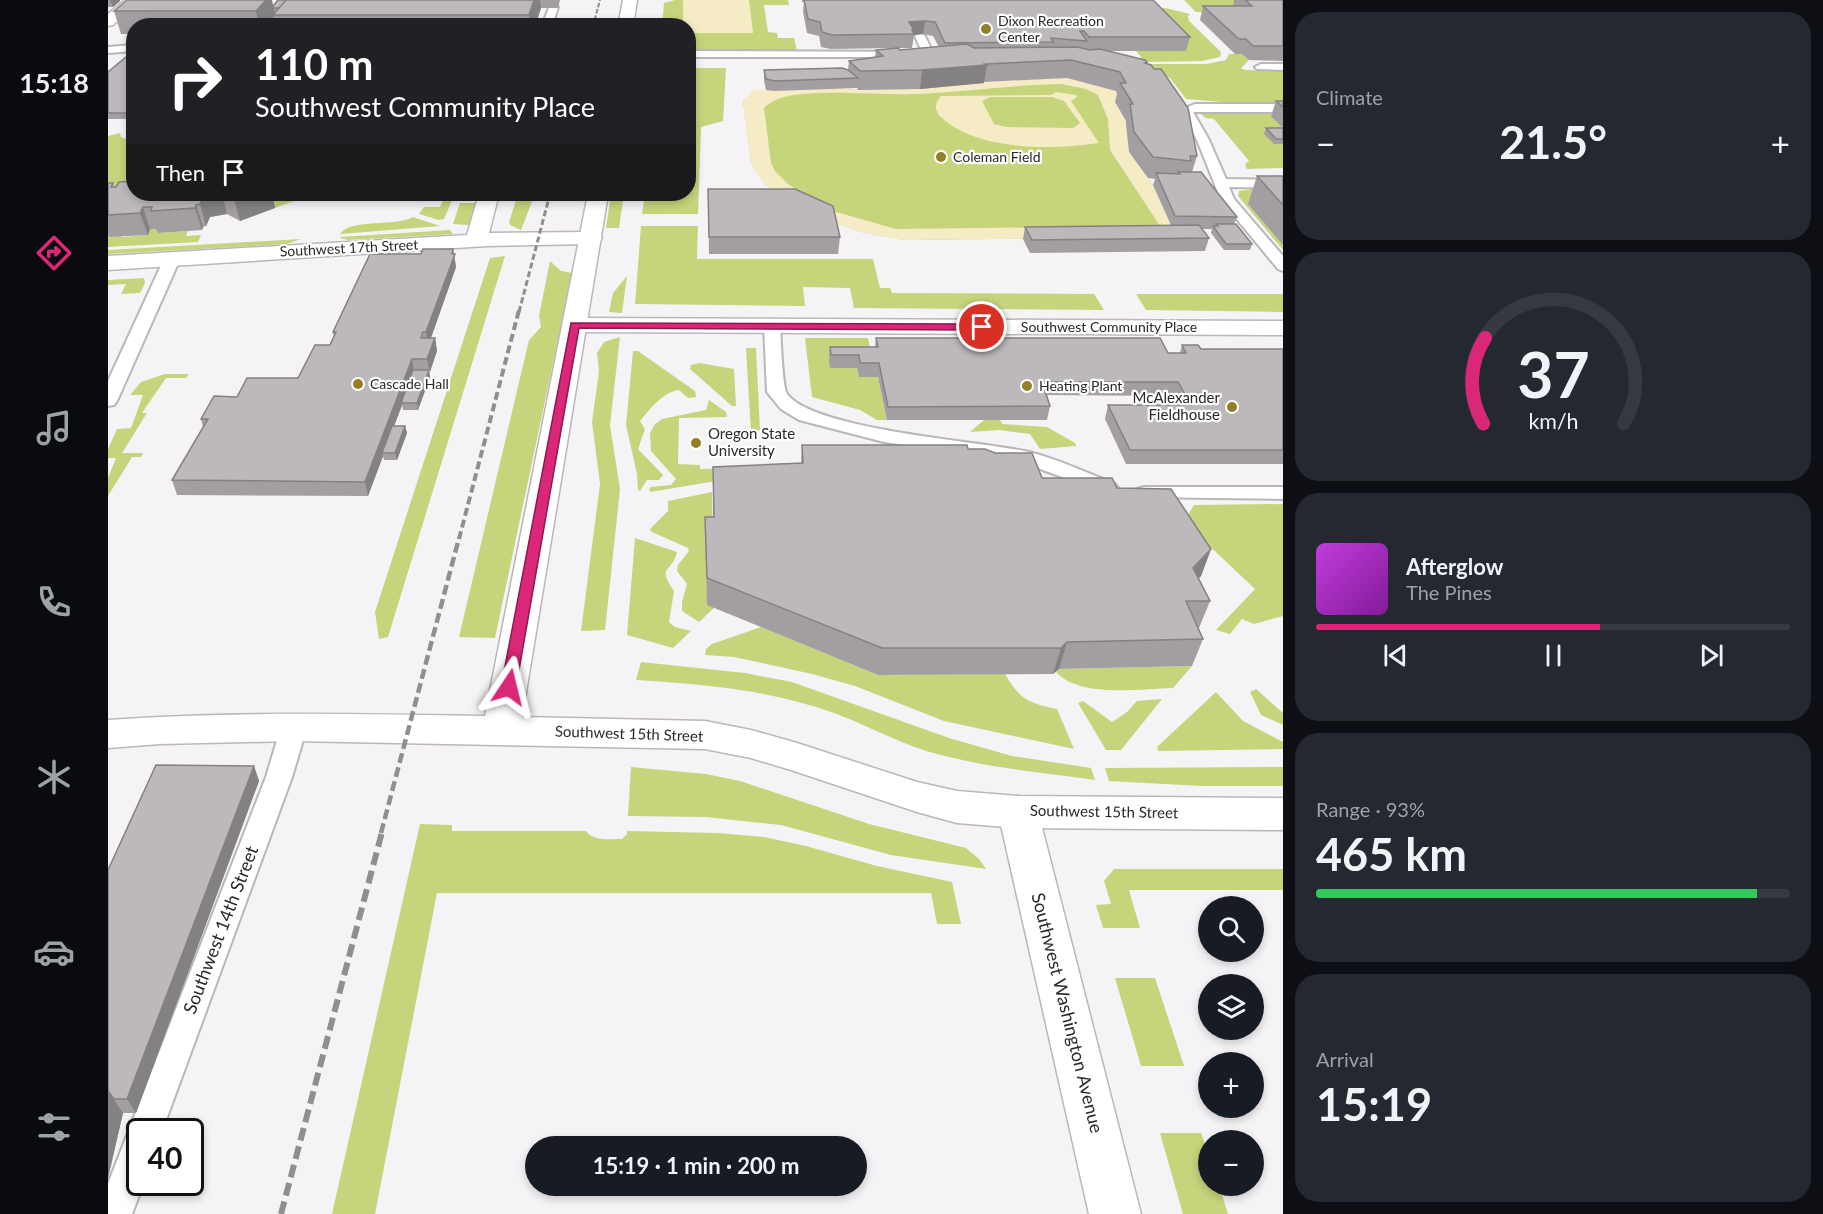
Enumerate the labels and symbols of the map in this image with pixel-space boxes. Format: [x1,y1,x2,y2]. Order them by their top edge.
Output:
place label: Dixon Recreation Center [998,12,1104,45]
marker: Dixon Recreation Center [979,22,993,36]
place label: Coleman Field [953,148,1041,165]
marker: Coleman Field [934,150,948,164]
street label: Southwest 17th Street [279,235,419,260]
pin [956,301,1007,352]
street label: Southwest Community Place [1021,318,1197,335]
place label: Cascade Hall [370,375,449,392]
marker: Cascade Hall [351,377,365,391]
place label: Heating Plant [1039,377,1122,394]
marker: Heating Plant [1020,379,1034,393]
place label: McAlexander Fieldhouse [1133,388,1221,423]
marker: McAlexander Fieldhouse [1225,400,1239,414]
place label: Oregon State University [708,424,795,459]
marker: Oregon State University [689,436,703,450]
position arrow [477,655,541,719]
street label: Southwest 15th Street [555,721,704,745]
street label: Southwest 15th Street [1030,801,1179,821]
street label: Southwest 14th Street [178,842,262,1017]
street label: Southwest Washington Avenue [1027,890,1109,1135]
speed limit sign: 40 [126,1118,204,1196]

